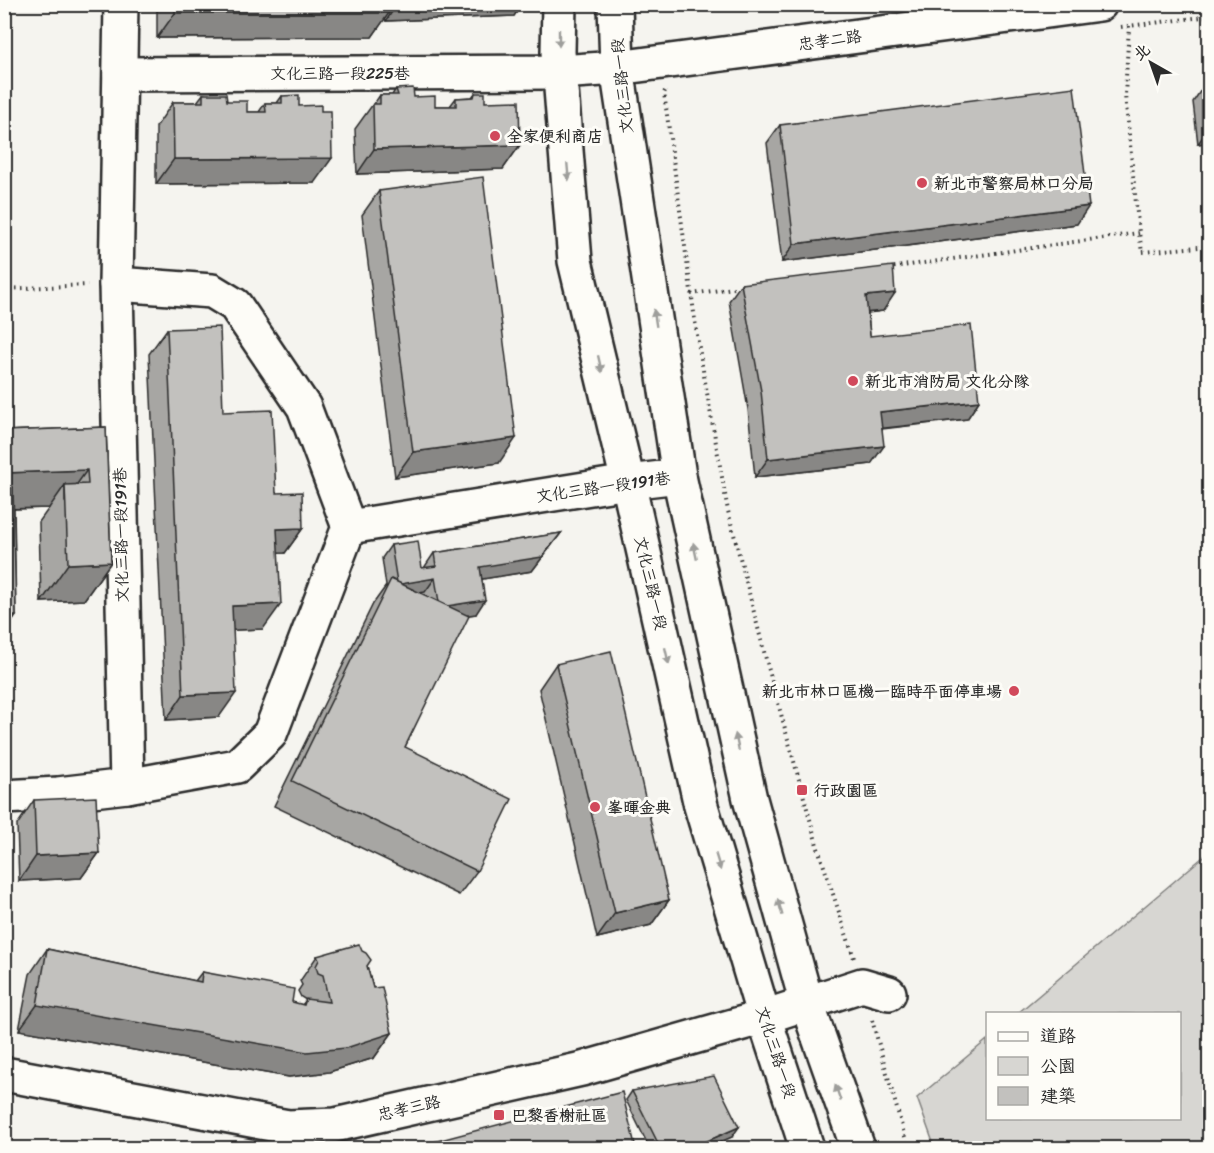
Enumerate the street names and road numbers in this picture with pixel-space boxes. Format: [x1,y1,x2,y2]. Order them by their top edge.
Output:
street label: 忠孝二路 [796,21,864,59]
street label: 文化三路一段 [603,37,641,135]
street label: 文化三路一段225巷 [270,59,410,88]
street label: 文化三路一段191巷 [534,463,672,511]
street label: 文化三路一段191巷 [105,467,137,603]
street label: 文化三路一段 [626,533,676,633]
street label: 文化三路一段 [747,1002,805,1102]
street label: 忠孝三路 [375,1087,443,1129]

